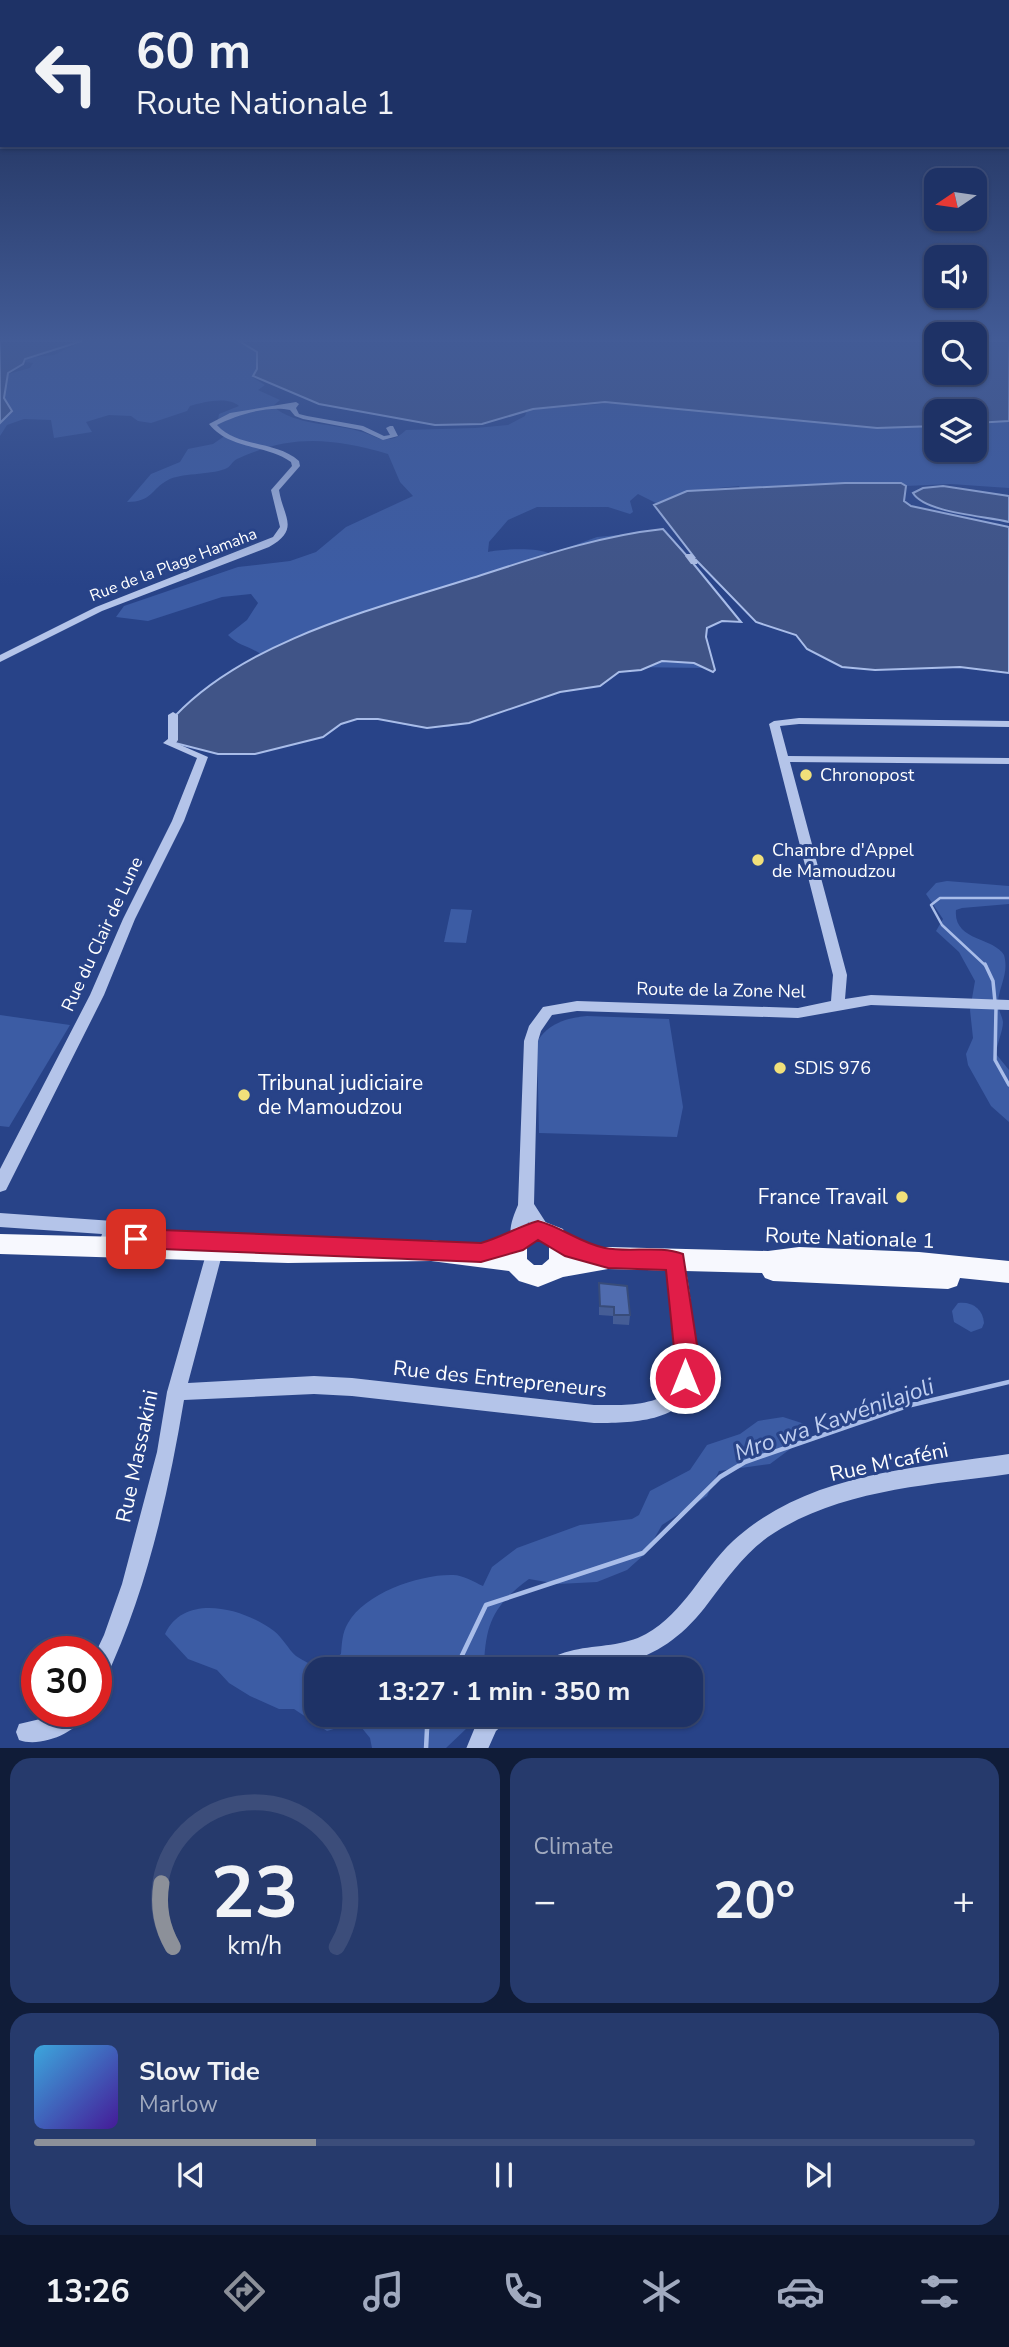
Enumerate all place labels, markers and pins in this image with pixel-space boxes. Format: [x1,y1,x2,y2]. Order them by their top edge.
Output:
place label: Chronopost [820,763,915,787]
marker: Chronopost [798,767,814,783]
place label: Chambre d'Appel de Mamoudzou [772,838,914,883]
marker: Chambre d'Appel de Mamoudzou [750,852,766,868]
place label: SDIS 976 [794,1056,871,1080]
marker: SDIS 976 [772,1060,788,1076]
place label: Tribunal judiciaire de Mamoudzou [258,1069,423,1121]
marker: Tribunal judiciaire de Mamoudzou [236,1087,252,1103]
place label: France Travail [758,1183,889,1211]
marker: France Travail [894,1189,910,1205]
pin [106,1209,166,1269]

